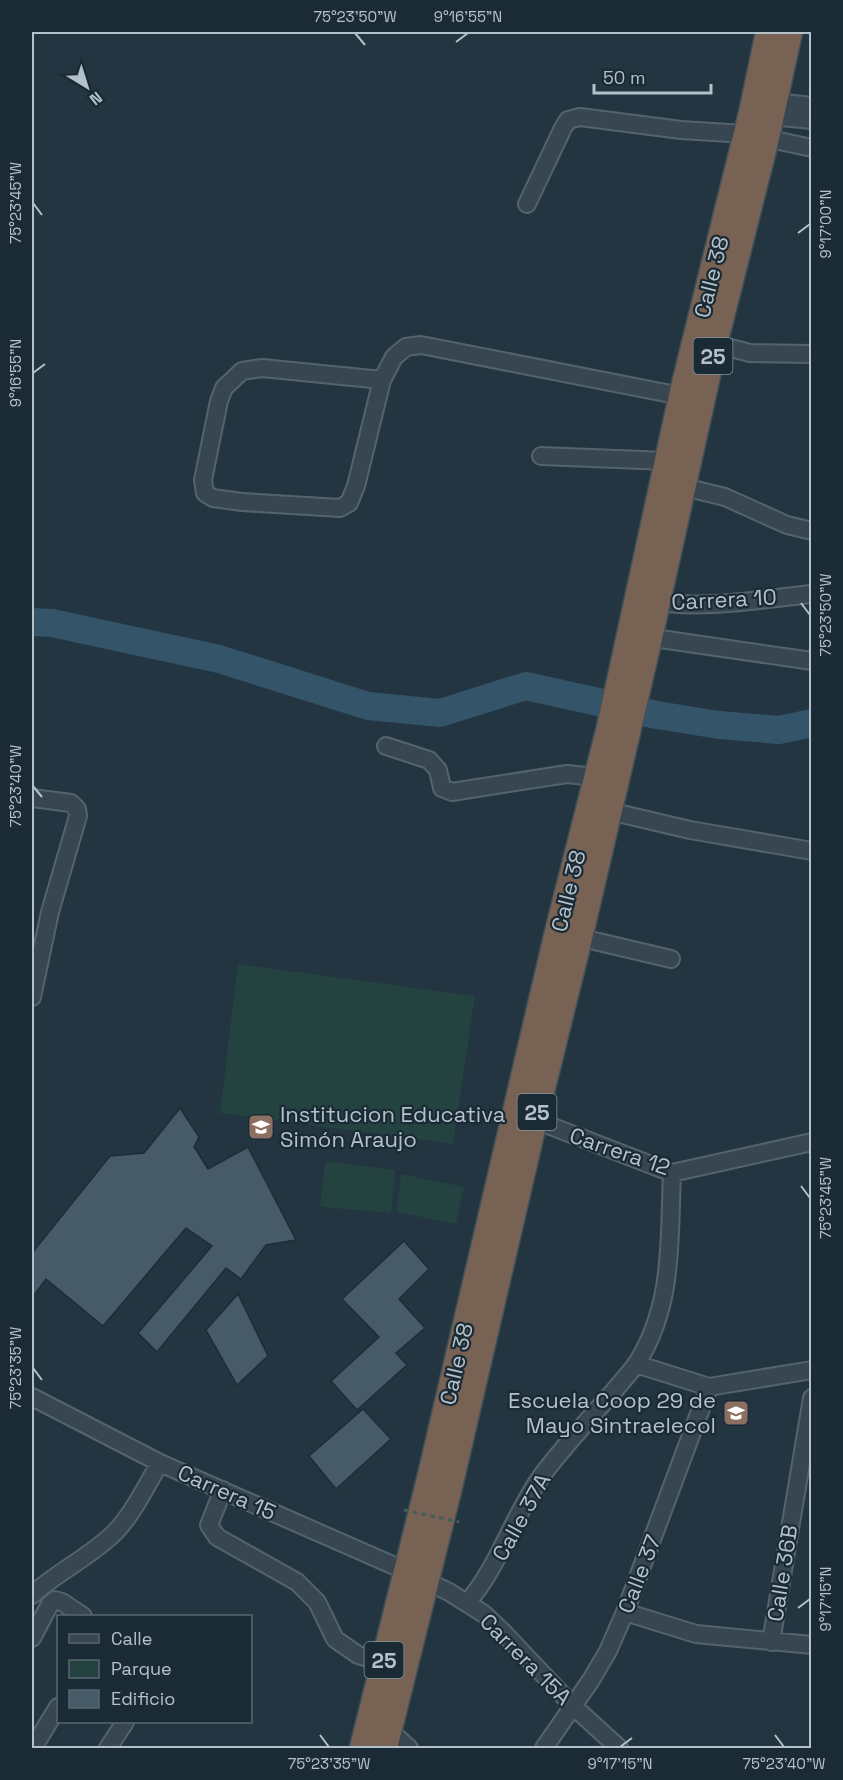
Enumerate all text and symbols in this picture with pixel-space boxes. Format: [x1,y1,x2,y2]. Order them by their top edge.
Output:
text: 75°23'50"W [313,7,397,26]
text: 9°16'55"N [434,7,502,26]
north arrow [57,57,117,117]
scale bar [594,57,711,95]
text: 50 m [603,66,645,89]
text: N [85,87,107,110]
text: 75°23'45"W [6,162,25,244]
text: 9°17'00"N [816,190,835,258]
street label: Calle 38 [687,233,735,321]
road number: 25 [694,338,732,374]
text: 9°16'55"N [6,339,25,407]
text: 75°23'50"W [816,573,835,657]
street label: Carrera 10 [671,582,777,616]
text: 75°23'40"W [6,745,25,827]
street label: Calle 38 [544,847,592,935]
road number: 25 [518,1094,556,1130]
place label: Institucion Educativa Simón Araujo [280,1100,506,1153]
school or university icon: Institucion Educativa Simón Araujo [246,1112,276,1142]
street label: Carrera 12 [566,1121,674,1181]
text: 75°23'45"W [816,1157,835,1239]
street label: Calle 38 [433,1320,479,1408]
text: 75°23'35"W [6,1327,25,1409]
place label: Escuela Coop 29 de Mayo Sintraelecol [508,1386,716,1439]
school or university icon: Escuela Coop 29 de Mayo Sintraelecol [721,1398,751,1428]
street label: Carrera 15 [174,1458,280,1526]
street label: Calle 37A [486,1468,557,1566]
street label: Calle 36B [761,1523,803,1623]
street label: Calle 37 [611,1531,667,1617]
text: 9°17'15"N [816,1567,835,1631]
street label: Carrera 15A [474,1607,578,1711]
legend [57,1615,252,1723]
text: Calle [111,1627,152,1650]
road number: 25 [364,1642,404,1678]
text: Parque [111,1657,172,1680]
text: Edificio [111,1687,175,1710]
text: 75°23'35"W [288,1754,370,1773]
text: 9°17'15"N [588,1754,652,1773]
text: 75°23'40"W [743,1754,825,1773]

